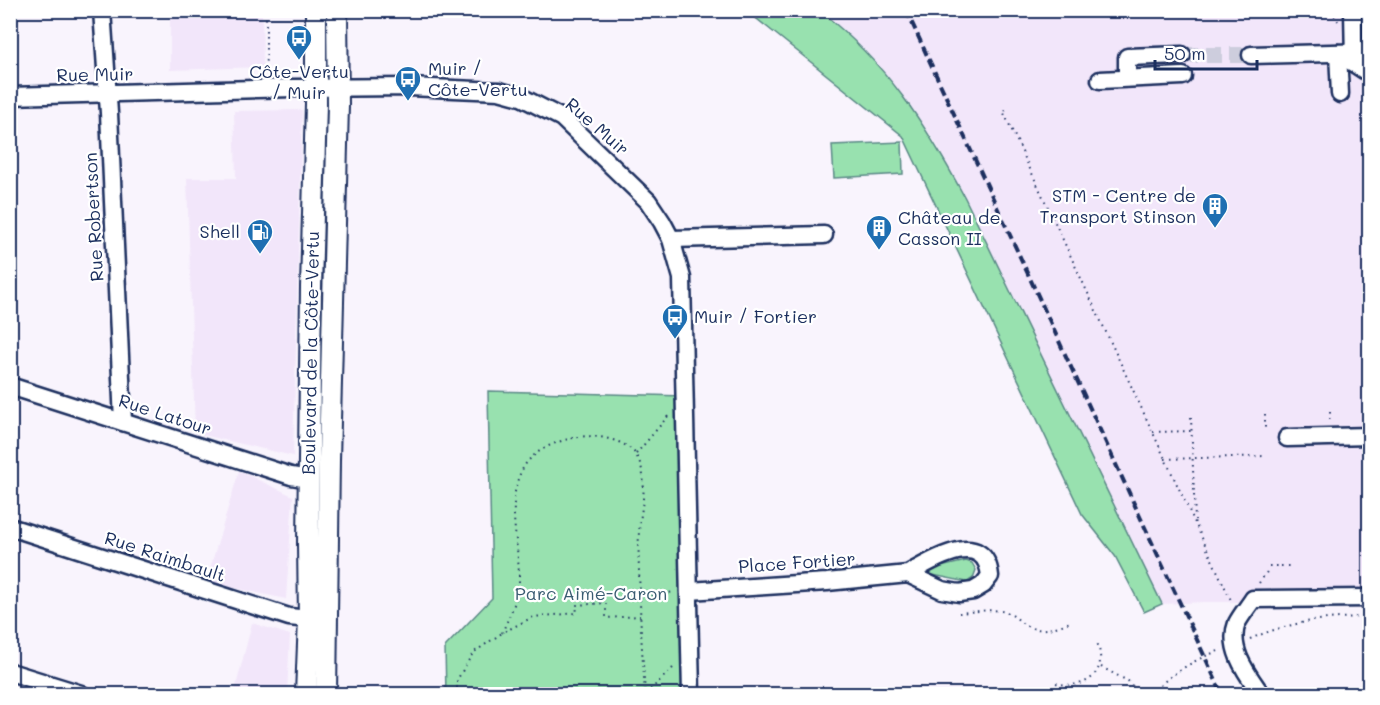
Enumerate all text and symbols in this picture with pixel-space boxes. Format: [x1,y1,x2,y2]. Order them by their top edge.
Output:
bus stop icon: Côte-Vertu / Muir [284,23,314,61]
scale bar [1155,33,1257,71]
text: 50 m [1164,41,1206,65]
place label: Muir / Côte-Vertu [428,56,528,101]
place label: Côte-Vertu / Muir [249,59,349,104]
street label: Rue Muir [56,61,134,87]
bus stop icon: Muir / Côte-Vertu [393,64,423,102]
street label: Rue Muir [561,92,635,161]
street label: Rue Robertson [78,152,108,282]
place label: STM - Centre de Transport Stinson [1040,183,1196,228]
building icon: STM - Centre de Transport Stinson [1200,191,1230,229]
place label: Château de Casson II [898,205,1001,250]
building icon: Château de Casson II [864,213,894,251]
fuel station icon: Shell [245,217,275,255]
place label: Shell [200,219,240,243]
street label: Boulevard de la Côte-Vertu [296,231,324,475]
bus stop icon: Muir / Fortier [660,302,690,340]
place label: Muir / Fortier [694,304,817,328]
street label: Rue Latour [116,388,215,440]
street label: Rue Raimbault [102,525,229,587]
street label: Place Fortier [737,546,856,578]
park label: Parc Aimé-Caron [515,581,667,605]

